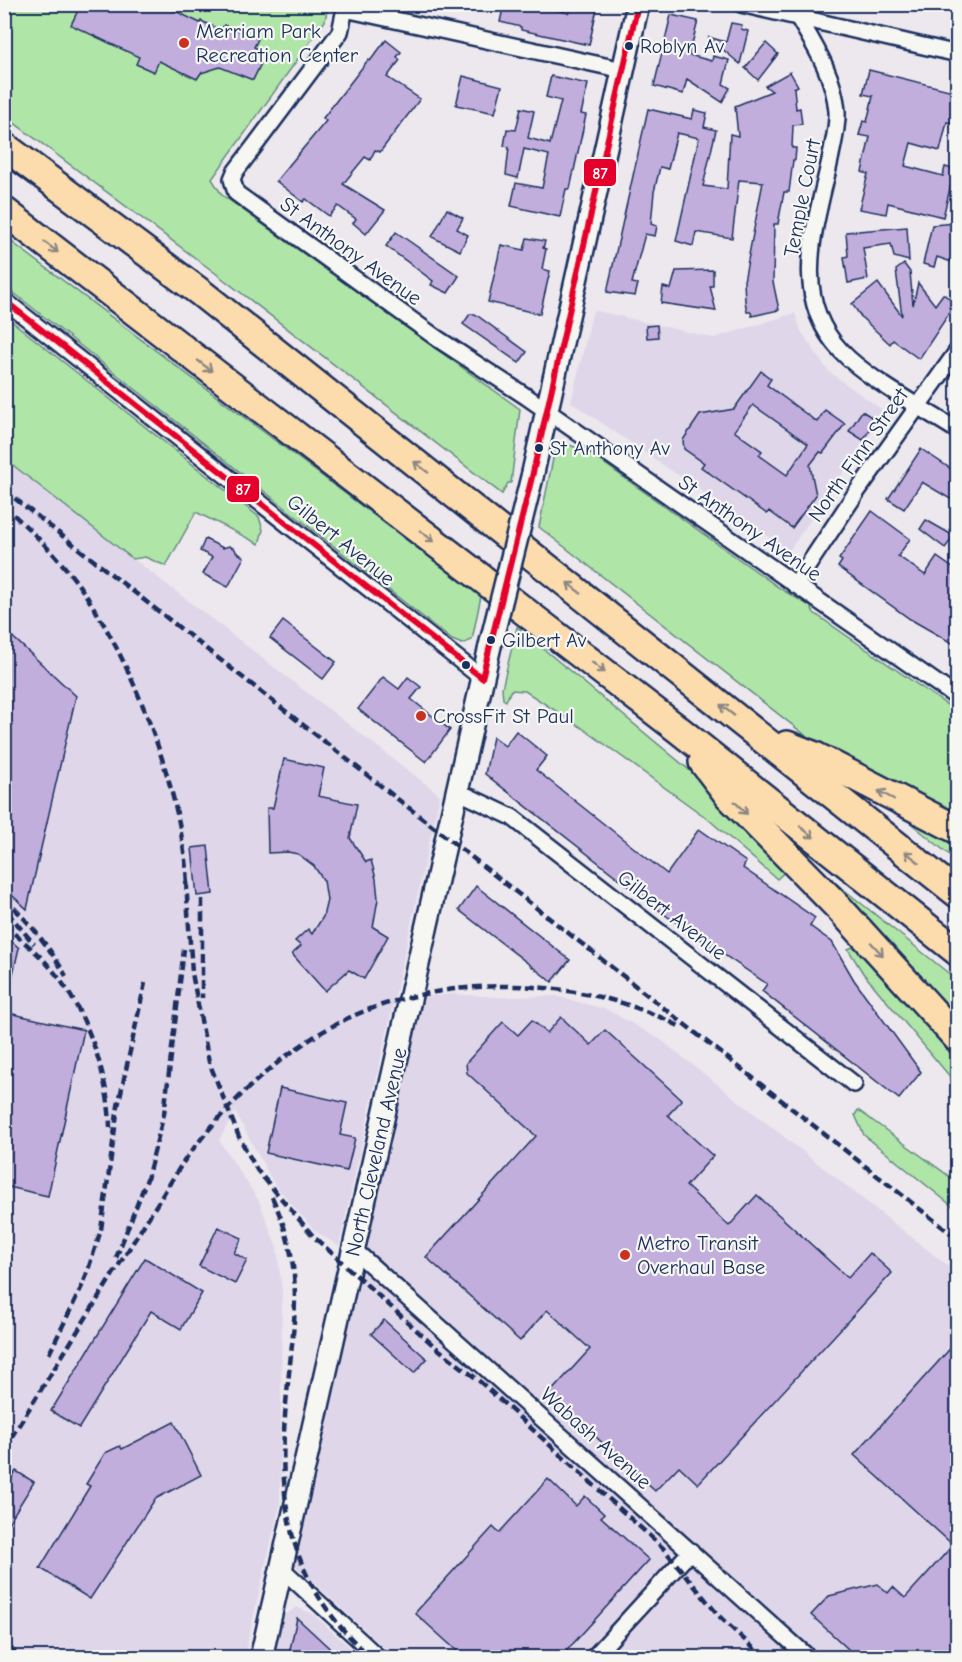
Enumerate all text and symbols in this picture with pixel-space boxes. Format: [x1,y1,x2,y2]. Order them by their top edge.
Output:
place label: Merriam Park Recreation Center [196,19,359,67]
place label: Roblyn Av [640,35,725,58]
marker: Merriam Park Recreation Center [177,36,191,50]
marker: Roblyn Av [623,40,635,52]
street label: Temple Court [779,136,825,259]
line badge: 87 [583,158,617,187]
text: 87 [592,165,608,183]
street label: St Anthony Avenue [276,192,426,310]
one-way arrow [43,240,59,253]
one-way arrow [197,359,213,372]
street label: North Finn Street [803,383,913,526]
place label: St Anthony Av [550,437,670,460]
marker: St Anthony Av [533,442,545,454]
one-way arrow [413,461,429,474]
street label: St Anthony Avenue [674,470,826,586]
line badge: 87 [226,475,260,503]
text: 87 [235,481,251,499]
street label: Gilbert Avenue [282,489,400,591]
one-way arrow [418,529,434,542]
one-way arrow [566,582,582,595]
place label: Gilbert Av [502,629,587,652]
marker: Gilbert Av [485,634,497,646]
unlabelled marker [460,659,472,671]
one-way arrow [590,661,606,674]
one-way arrow [719,703,735,716]
place label: CrossFit St Paul [433,704,574,728]
marker: CrossFit St Paul [414,709,428,723]
one-way arrow [878,788,896,800]
one-way arrow [734,801,749,816]
one-way arrow [799,825,815,838]
one-way arrow [904,851,920,864]
street label: Gilbert Avenue [613,865,731,965]
one-way arrow [870,941,884,956]
street label: North Cleveland Avenue [340,1045,412,1259]
place label: Metro Transit Overhaul Base [637,1231,765,1279]
marker: Metro Transit Overhaul Base [618,1248,632,1262]
street label: Wabash Avenue [536,1382,656,1494]

